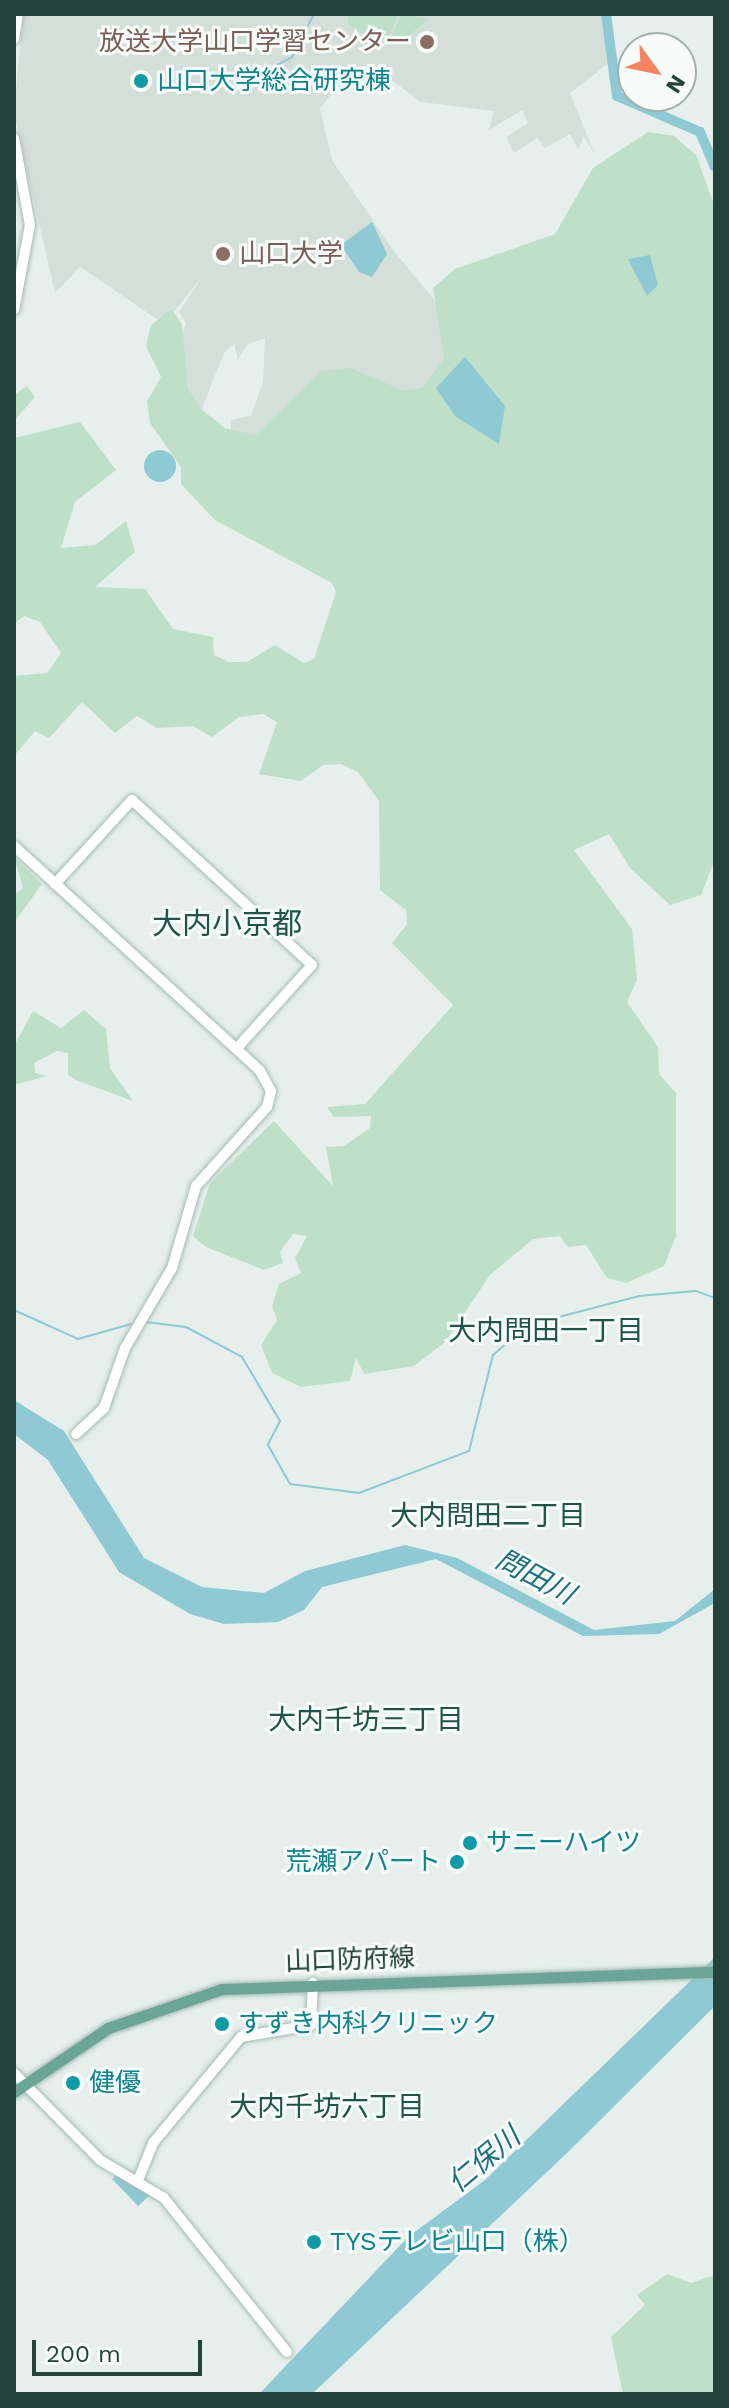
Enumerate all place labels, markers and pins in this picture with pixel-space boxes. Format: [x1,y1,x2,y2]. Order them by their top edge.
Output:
place label: 放送大学山口学習センター [99,26,411,58]
marker: 放送大学山口学習センター [418,33,436,51]
place label: 山口大学総合研究棟 [157,65,391,97]
marker: 山口大学総合研究棟 [132,72,150,90]
place label: 山口大学 [239,238,343,270]
marker: 山口大学 [214,245,232,263]
place label: サニーハイツ [486,1827,642,1859]
marker: サニーハイツ [461,1834,479,1852]
place label: 荒瀬アパート [285,1846,441,1878]
marker: 荒瀬アパート [448,1853,466,1871]
place label: すずき内科クリニック [238,2008,498,2040]
marker: すずき内科クリニック [213,2015,231,2033]
place label: 健優 [89,2067,141,2099]
marker: 健優 [64,2074,82,2092]
place label: TYSテレビ山口（株） [330,2226,585,2258]
marker: TYSテレビ山口（株） [305,2233,323,2251]

